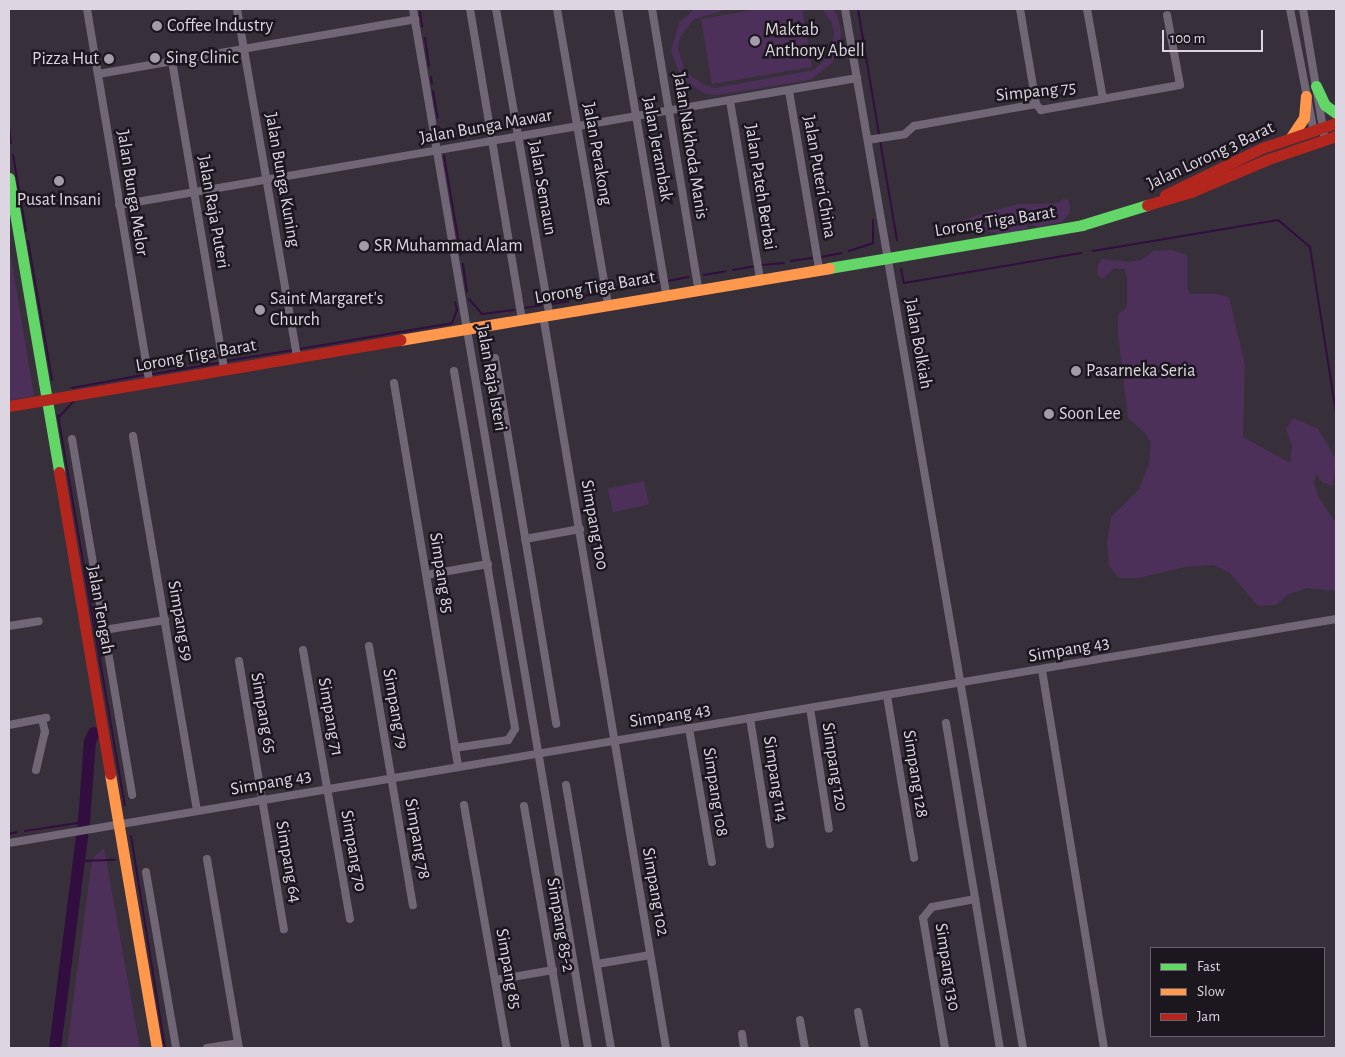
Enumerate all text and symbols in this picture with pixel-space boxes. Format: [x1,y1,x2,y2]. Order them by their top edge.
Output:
place label: Coffee Industry [167,15,273,37]
marker: Coffee Industry [151,20,163,32]
place label: Maktab Anthony Abell [765,20,865,62]
scale bar [1165,20,1266,52]
text: 100 m [1170,31,1205,46]
marker: Maktab Anthony Abell [749,35,761,47]
place label: Sing Clinic [166,47,239,69]
place label: Pizza Hut [32,48,99,70]
marker: Sing Clinic [148,51,162,65]
marker: Pizza Hut [103,53,115,65]
street label: Jalan Nakhoda Manis [668,71,712,221]
street label: Simpang 75 [995,77,1077,107]
street label: Jalan Jerambak [637,95,677,203]
street label: Jalan Perakong [577,101,617,207]
street label: Jalan Bunga Mawar [418,105,554,149]
street label: Jalan Bunga Kuning [260,111,304,249]
street label: Jalan Puteri China [798,114,840,240]
street label: Jalan Lorong 3 Barat [1144,117,1278,195]
street label: Jalan Pateh Berbai [739,122,781,252]
street label: Jalan Bunga Melor [111,128,153,258]
street label: Jalan Semaun [523,139,561,237]
street label: Jalan Raja Puteri [192,154,234,270]
marker: Pusat Insani [53,175,65,187]
place label: Pusat Insani [17,189,101,211]
street label: Lorong Tiga Barat [933,202,1057,242]
place label: SR Muhammad Alam [374,235,523,257]
marker: SR Muhammad Alam [358,240,370,252]
street label: Lorong Tiga Barat [533,267,657,309]
place label: Saint Margaret's Church [270,289,383,332]
street label: Jalan Bolkiah [899,297,937,391]
marker: Saint Margaret's Church [254,304,266,316]
street label: Jalan Raja Isteri [471,323,511,433]
street label: Lorong Tiga Barat [134,335,258,377]
place label: Pasarneka Seria [1086,360,1195,382]
marker: Pasarneka Seria [1070,365,1082,377]
place label: Soon Lee [1059,403,1121,425]
marker: Soon Lee [1043,408,1055,420]
street label: Simpang 100 [575,478,613,572]
street label: Simpang 85 [424,531,458,615]
street label: Jalan Tengah [82,564,118,656]
street label: Simpang 59 [162,579,198,663]
street label: Simpang 43 [1027,632,1111,668]
street label: Simpang 79 [377,667,413,751]
street label: Simpang 65 [245,671,281,755]
street label: Simpang 71 [312,676,348,758]
street label: Simpang 43 [628,699,712,733]
street label: Simpang 120 [816,721,852,813]
street label: Simpang 128 [897,729,933,819]
street label: Simpang 114 [758,735,792,823]
street label: Simpang 108 [697,746,733,838]
street label: Simpang 43 [229,765,313,801]
street label: Simpang 78 [399,797,435,881]
street label: Simpang 70 [335,808,371,894]
street label: Simpang 64 [270,819,306,905]
street label: Simpang 102 [637,846,673,938]
street label: Simpang 85-2 [541,876,579,974]
street label: Simpang 130 [929,922,965,1012]
street label: Simpang 85 [490,927,526,1011]
legend [1150,947,1325,1037]
text: Fast [1197,959,1220,974]
text: Slow [1197,984,1225,999]
text: Jam [1197,1009,1220,1024]

